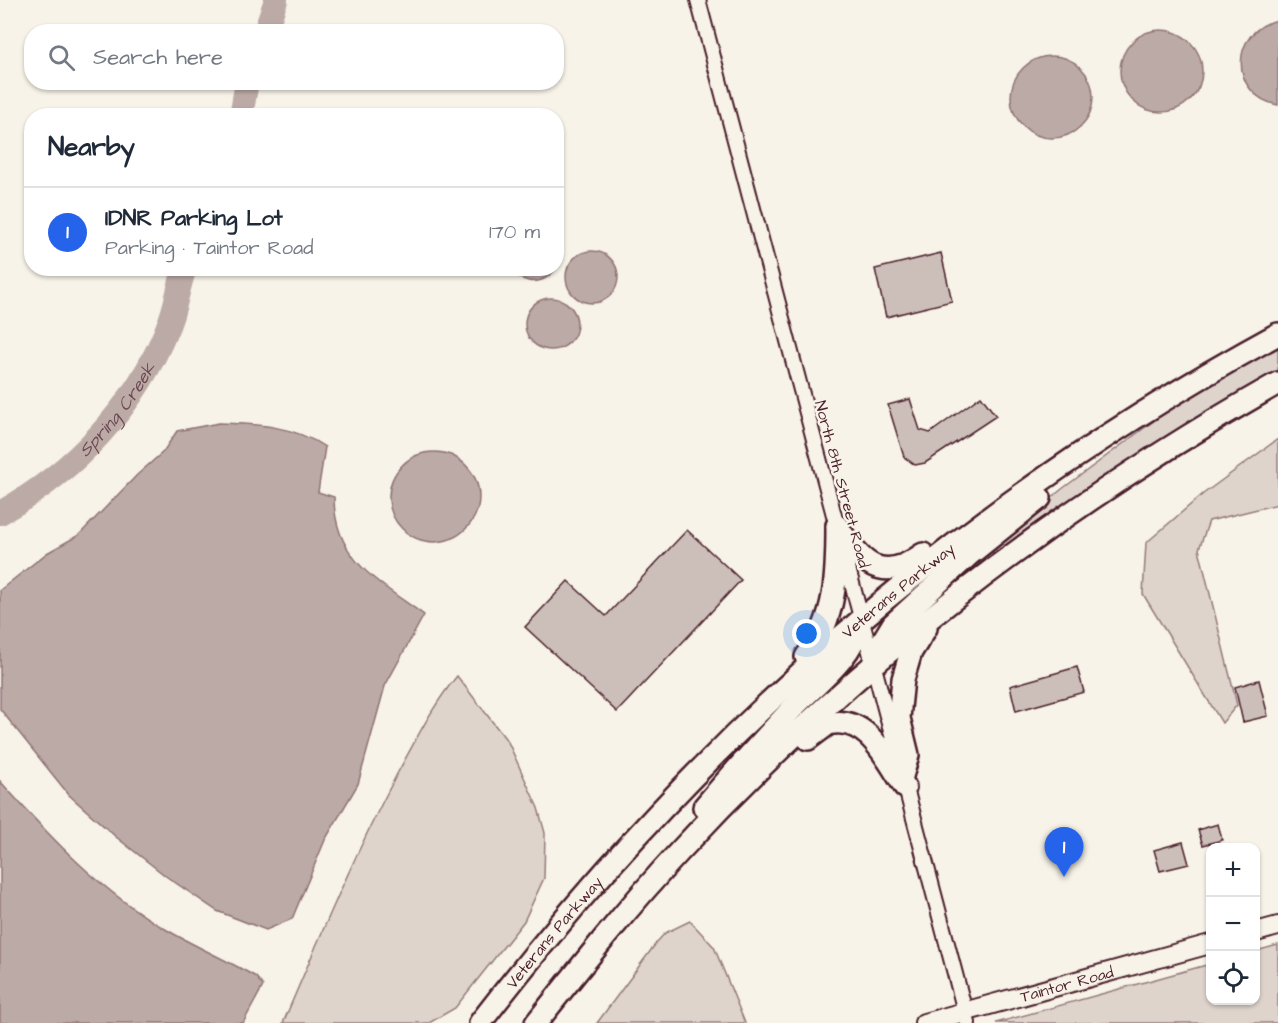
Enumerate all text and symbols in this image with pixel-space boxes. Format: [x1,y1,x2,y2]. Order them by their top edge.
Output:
search box [24,24,564,90]
icon: search [45,41,78,74]
text: Search here [93,42,223,73]
text: Nearby [48,129,135,165]
text: IDNR Parking Lot [105,203,283,234]
text: 1 [66,218,69,246]
text: 170 m [489,218,540,246]
text: Parking · Taintor Road [105,234,313,262]
water label: Spring Creek [73,357,162,462]
street label: North 8th Street Road [809,398,875,570]
street label: Veterans Parkway [837,538,960,644]
your location [792,619,821,648]
pin: 1 [1044,828,1084,877]
map controls [1206,843,1260,1005]
button: + [1206,843,1260,897]
street label: Veterans Parkway [501,872,609,993]
button: − [1206,897,1260,951]
button: locate [1206,951,1260,1005]
street label: Taintor Road [1018,961,1116,1008]

